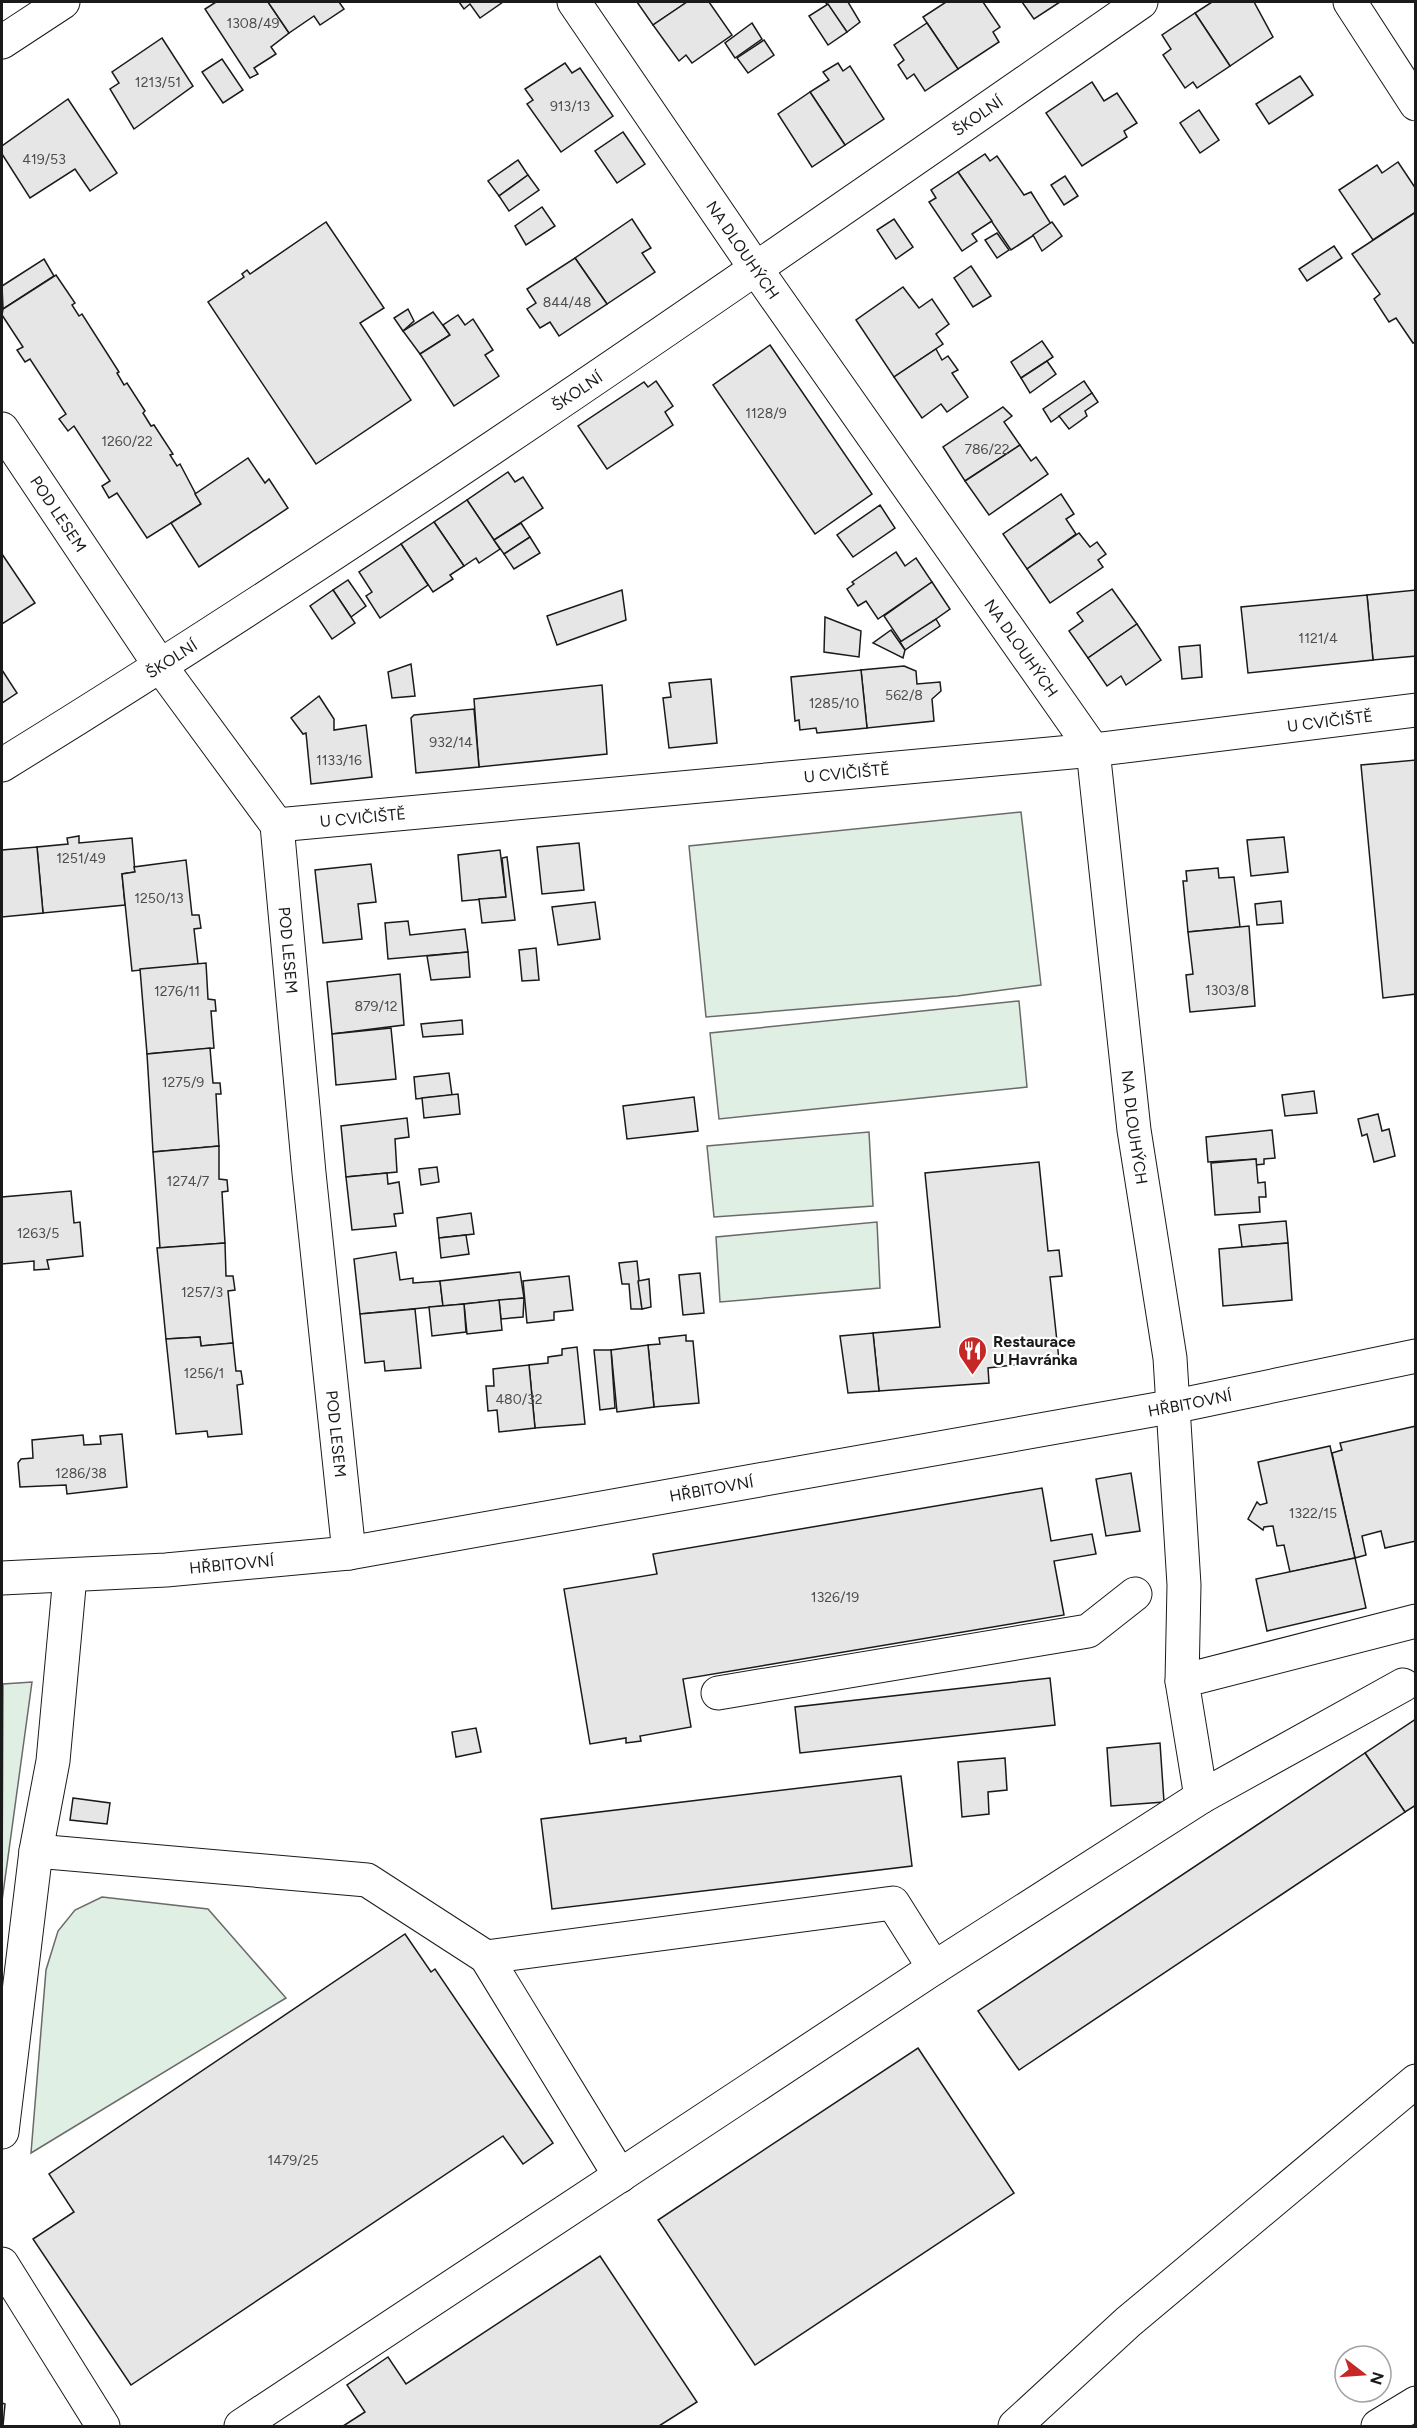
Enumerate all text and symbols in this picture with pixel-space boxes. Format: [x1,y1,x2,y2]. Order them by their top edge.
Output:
house number: 1308/49 [226,15,280,32]
house number: 1213/51 [135,74,181,91]
street label: ŠKOLNÍ [949,91,1007,140]
house number: 913/13 [550,98,590,115]
house number: 419/53 [22,151,66,168]
street label: NA DLOUHÝCH [702,197,783,303]
house number: 844/48 [543,294,591,311]
street label: ŠKOLNÍ [548,367,607,415]
house number: 1128/9 [745,405,787,422]
house number: 1260/22 [101,433,153,450]
house number: 786/22 [964,441,1010,458]
street label: POD LESEM [26,473,90,556]
street label: NA DLOUHÝCH [980,596,1062,701]
house number: 1121/4 [1298,630,1338,647]
street label: ŠKOLNÍ [142,635,201,682]
house number: 562/8 [885,687,923,704]
house number: 1285/10 [809,695,859,712]
street label: U CVIČIŠTĚ [1286,706,1374,736]
house number: 932/14 [429,734,473,751]
house number: 1133/16 [316,752,362,769]
street label: U CVIČIŠTĚ [803,760,890,787]
street label: U CVIČIŠTĚ [319,804,407,831]
house number: 1251/49 [56,850,106,867]
house number: 1250/13 [134,890,184,907]
street label: POD LESEM [275,906,301,995]
house number: 1303/8 [1205,982,1249,999]
house number: 1276/11 [154,983,200,1000]
house number: 879/12 [354,998,398,1015]
street label: NA DLOUHÝCH [1118,1069,1151,1186]
house number: 1275/9 [162,1074,204,1091]
house number: 1274/7 [167,1173,210,1190]
house number: 1263/5 [17,1225,59,1242]
house number: 1257/3 [181,1284,223,1301]
place label: Restaurace U Havránka [993,1332,1078,1369]
restaurant icon: Restaurace U Havránka [956,1334,988,1376]
house number: 1256/1 [184,1365,224,1382]
street label: HŘBITOVNÍ [1146,1386,1234,1421]
street label: POD LESEM [322,1389,350,1478]
house number: 480/32 [495,1391,543,1408]
house number: 1286/38 [55,1465,107,1482]
street label: HŘBITOVNÍ [668,1472,756,1506]
house number: 1322/15 [1289,1505,1337,1522]
street label: HŘBITOVNÍ [188,1551,275,1578]
house number: 1326/19 [811,1589,859,1606]
house number: 1479/25 [267,2152,319,2169]
north arrow [1333,2344,1393,2404]
text: N [1366,2370,1388,2387]

